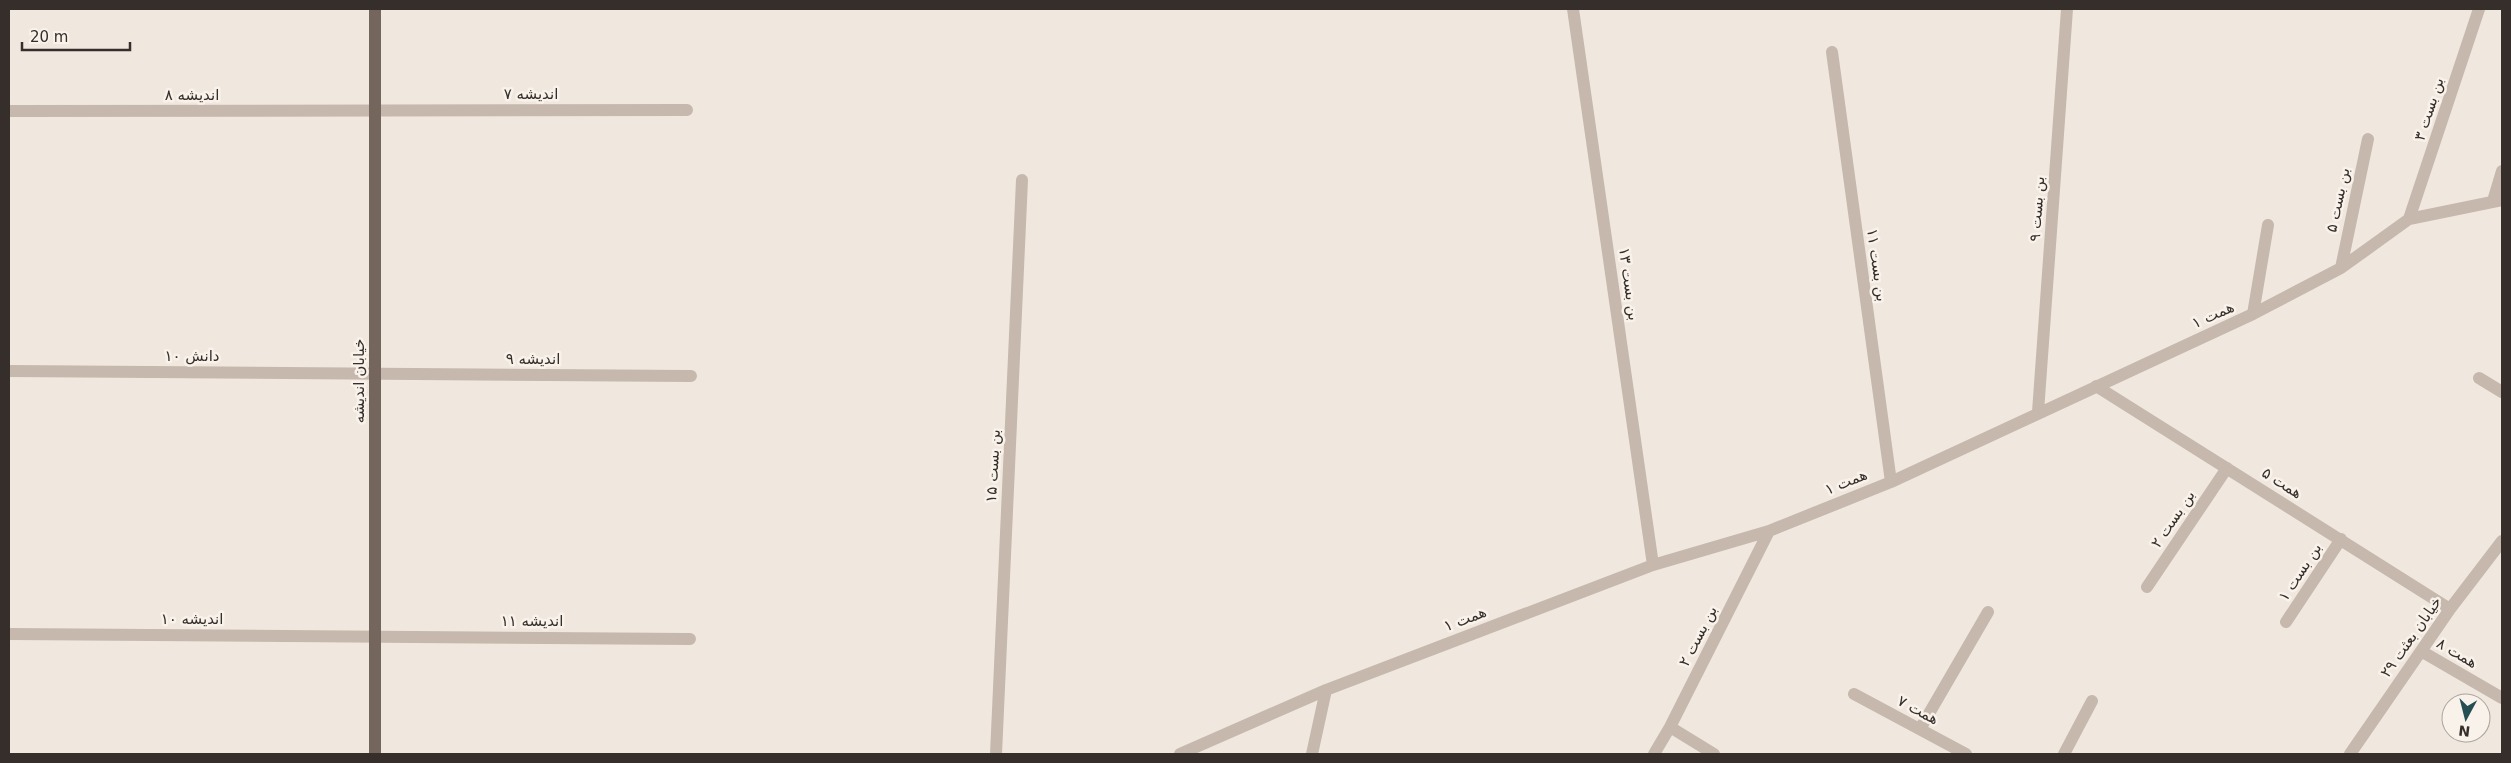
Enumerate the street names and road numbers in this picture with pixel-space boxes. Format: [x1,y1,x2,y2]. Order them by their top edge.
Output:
street label: بن بست ۳ [2410,75,2448,143]
street label: اندیشه ۷ [504,85,558,103]
street label: اندیشه ۸ [165,86,219,104]
street label: بن بست ۵ [2322,166,2354,234]
street label: بن بست ۹ [2026,176,2048,242]
street label: بن بست ۱۱ [1863,227,1891,303]
street label: بن بست ۱۳ [1615,246,1643,322]
street label: همت ۱ [2189,298,2237,332]
street label: خیابان اندیشه [350,339,368,423]
street label: دانش ۱۰ [164,347,220,365]
street label: اندیشه ۹ [506,350,560,368]
street label: بن بست ۱۵ [982,429,1004,503]
street label: همت ۵ [2259,464,2306,502]
street label: همت ۱ [1822,465,1870,499]
street label: بن بست ۲ [2147,487,2199,551]
street label: بن بست ۱ [2275,540,2325,604]
street label: خیابان بعثت ۲۹ [2377,593,2445,681]
street label: همت ۱ [1441,603,1489,635]
street label: بن بست ۲ [1675,603,1721,669]
street label: اندیشه ۱۰ [161,610,223,628]
street label: اندیشه ۱۱ [501,612,563,630]
street label: همت ۸ [2433,634,2481,672]
street label: همت ۷ [1894,692,1942,728]

